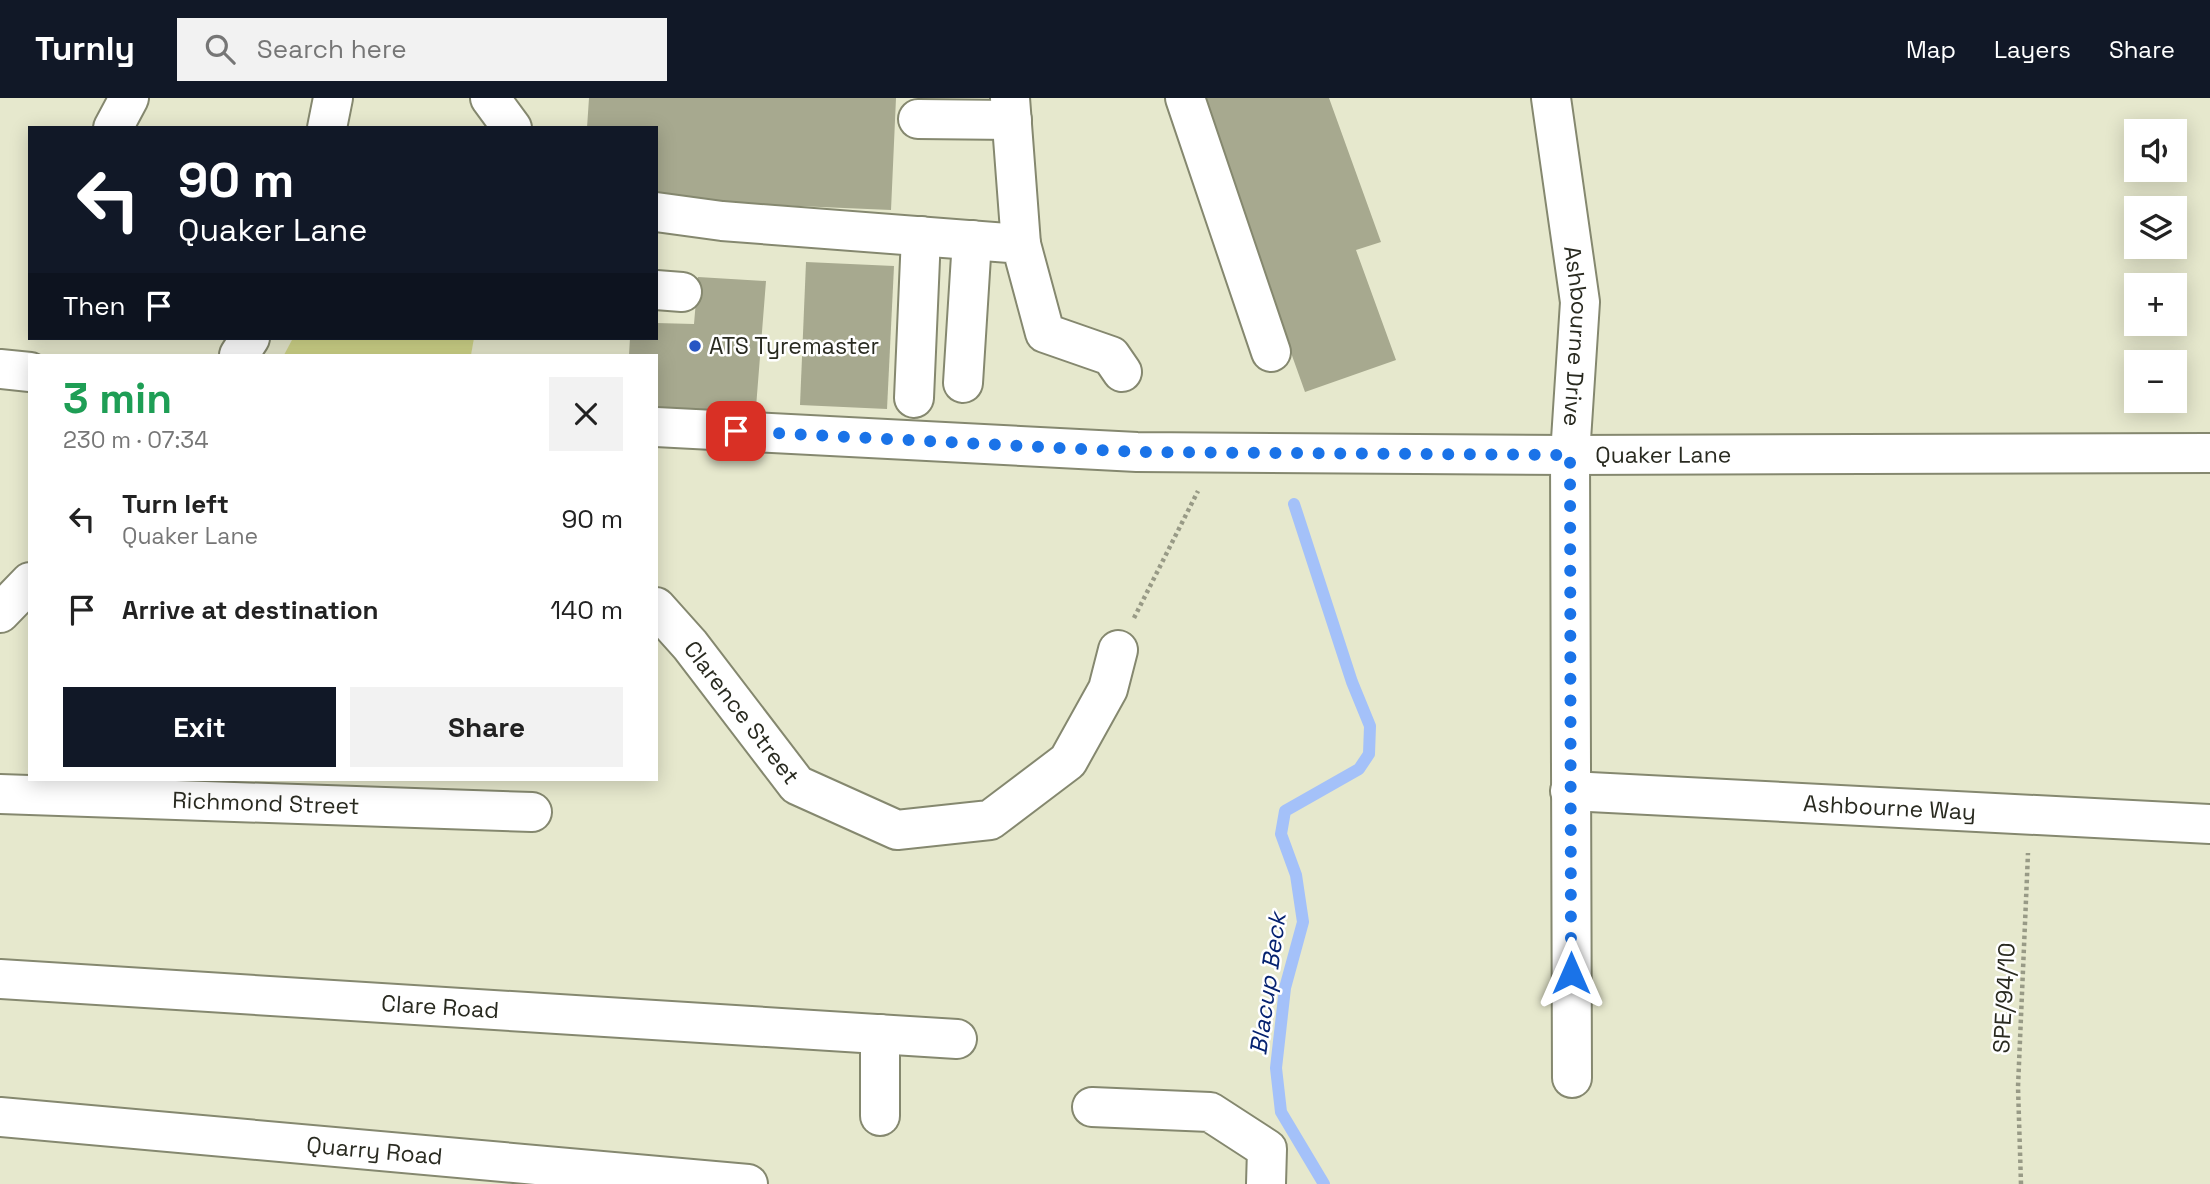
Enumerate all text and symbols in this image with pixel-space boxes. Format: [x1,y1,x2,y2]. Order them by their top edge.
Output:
search box [177,18,667,81]
text: Turnly [35,28,135,70]
icon: search [201,30,239,68]
text: Search here [257,32,407,66]
text: Map [1906,34,1956,65]
text: Layers [1994,34,2071,65]
text: Share [2109,34,2175,65]
map controls [2124,119,2187,413]
button: sound [2124,119,2187,182]
text: 90 m [178,149,294,211]
icon: left [63,154,154,245]
button: layers [2124,196,2187,259]
text: Quaker Lane [178,210,367,250]
street label: Ashbourne Drive [1557,244,1595,427]
button: + [2124,273,2187,336]
icon: arrive [140,287,178,325]
text: Then [63,289,126,323]
place label: ATS Tyremaster [709,331,879,361]
marker: ATS Tyremaster [687,338,703,354]
button: − [2124,350,2187,413]
text: 3 min [63,372,172,425]
button: close [549,377,623,451]
pin [706,401,766,461]
icon: arrive [717,412,755,450]
text: 230 m · 07:34 [63,425,209,455]
street label: Quaker Lane [1595,439,1732,470]
text: Turn left [122,487,229,521]
icon: left [63,500,101,538]
text: 90 m [561,502,623,536]
text: Quaker Lane [122,521,258,551]
icon: arrive [63,591,101,629]
text: Arrive at destination [122,593,379,627]
text: 140 m [550,593,623,627]
street label: Clarence Street [677,635,806,791]
button: Exit [63,687,336,767]
button: Share [350,687,623,767]
street label: Richmond Street [172,785,360,821]
street label: Ashbourne Way [1802,788,1977,827]
water label: Blacup Beck [1242,908,1293,1057]
position arrow [1534,936,1608,1010]
street label: SPE/94/10 [1986,942,2022,1054]
street label: Clare Road [380,988,500,1025]
street label: Quarry Road [305,1130,444,1172]

